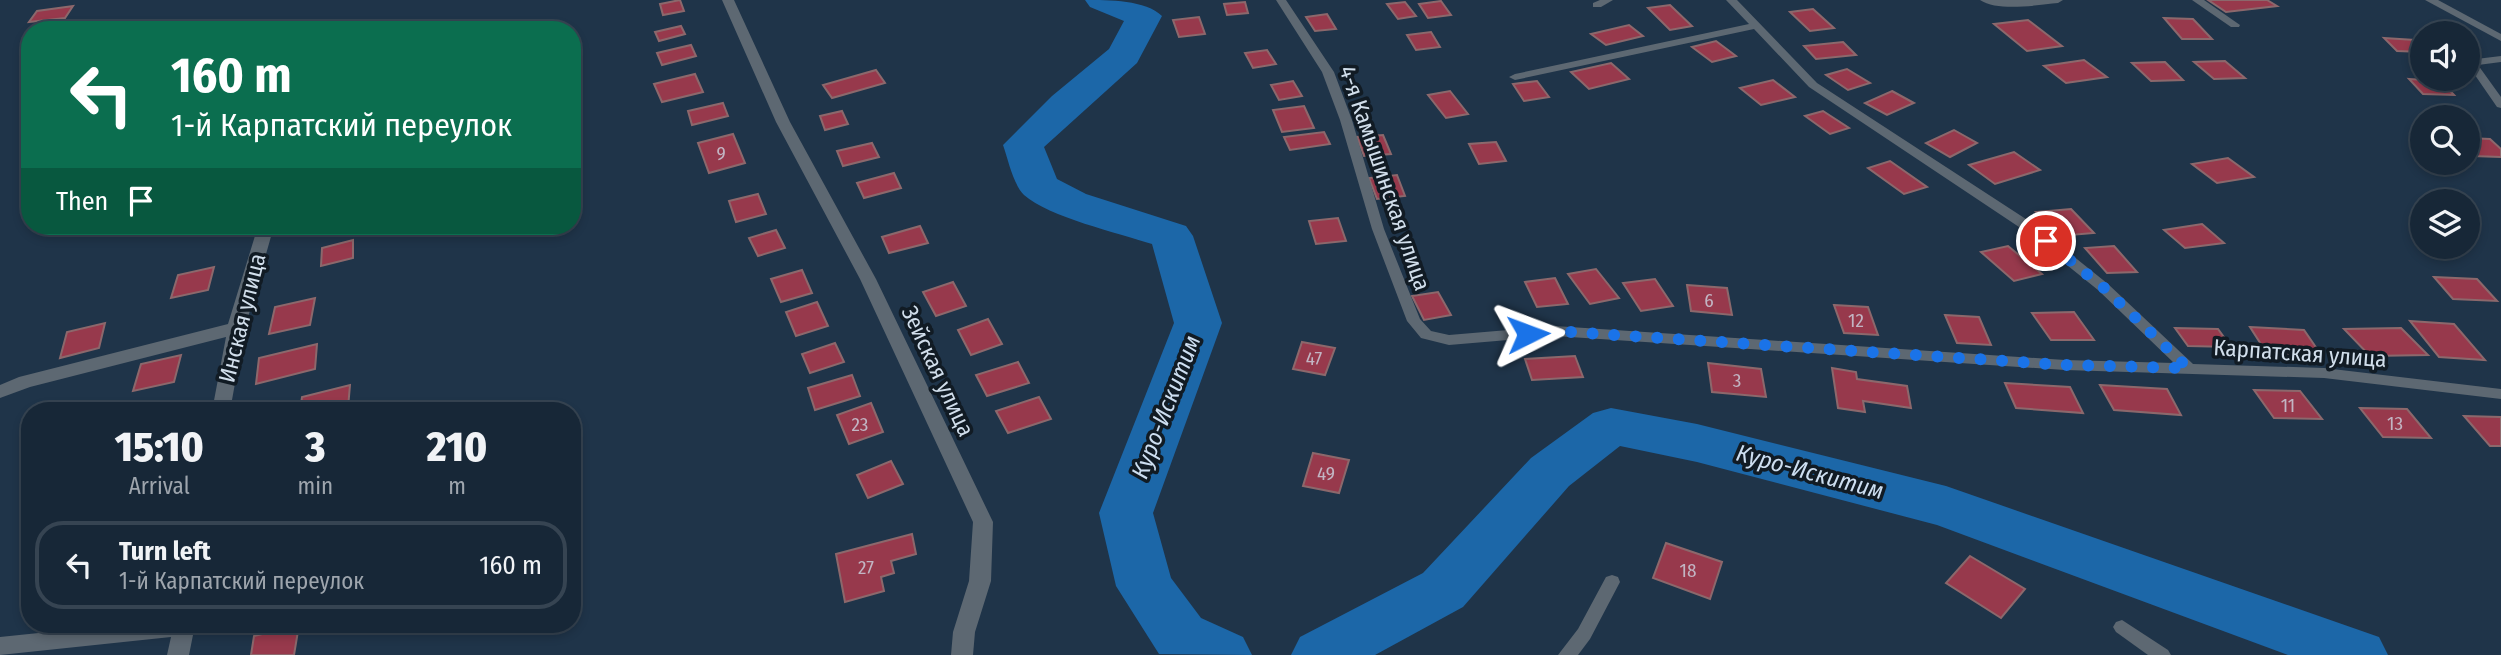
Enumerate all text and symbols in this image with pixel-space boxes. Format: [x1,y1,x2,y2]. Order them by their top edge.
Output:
map controls [2410,21,2480,259]
button: sound [2410,21,2480,91]
text: 160 m [171,46,292,105]
icon: left [56,49,147,140]
street label: 4-я Камышинская улица [1333,62,1437,294]
button: search [2410,105,2480,175]
text: 1-й Карпатский переулок [171,106,512,144]
house number: 9 [716,142,726,165]
icon: arrive [122,182,160,220]
text: Then [56,186,108,217]
button: layers [2410,189,2480,259]
pin [2016,211,2076,271]
icon: arrive [2027,222,2065,260]
street label: Инская улица [212,250,272,386]
house number: 6 [1704,289,1714,312]
position arrow [1491,297,1565,371]
street label: Зейская улица [896,301,980,441]
house number: 12 [1848,309,1864,332]
water label: Куро-Искитим [1126,331,1206,483]
street label: Карпатская улица [2213,333,2387,373]
house number: 47 [1306,347,1323,370]
house number: 3 [1733,369,1741,392]
house number: 11 [2281,394,2295,417]
house number: 13 [2387,412,2403,435]
house number: 23 [852,413,868,436]
text: 15:10 [115,422,204,472]
text: 3 [305,422,325,472]
text: 210 [427,422,487,472]
water label: Куро-Искитим [1733,439,1887,505]
house number: 49 [1317,462,1335,485]
text: Arrival [129,472,190,500]
text: min [297,472,333,500]
text: m [448,472,466,500]
text: Turn left [119,536,211,567]
icon: left [60,546,98,584]
text: 160 m [479,550,542,581]
house number: 27 [858,556,874,579]
house number: 18 [1680,559,1696,582]
text: 1-й Карпатский переулок [119,567,364,595]

